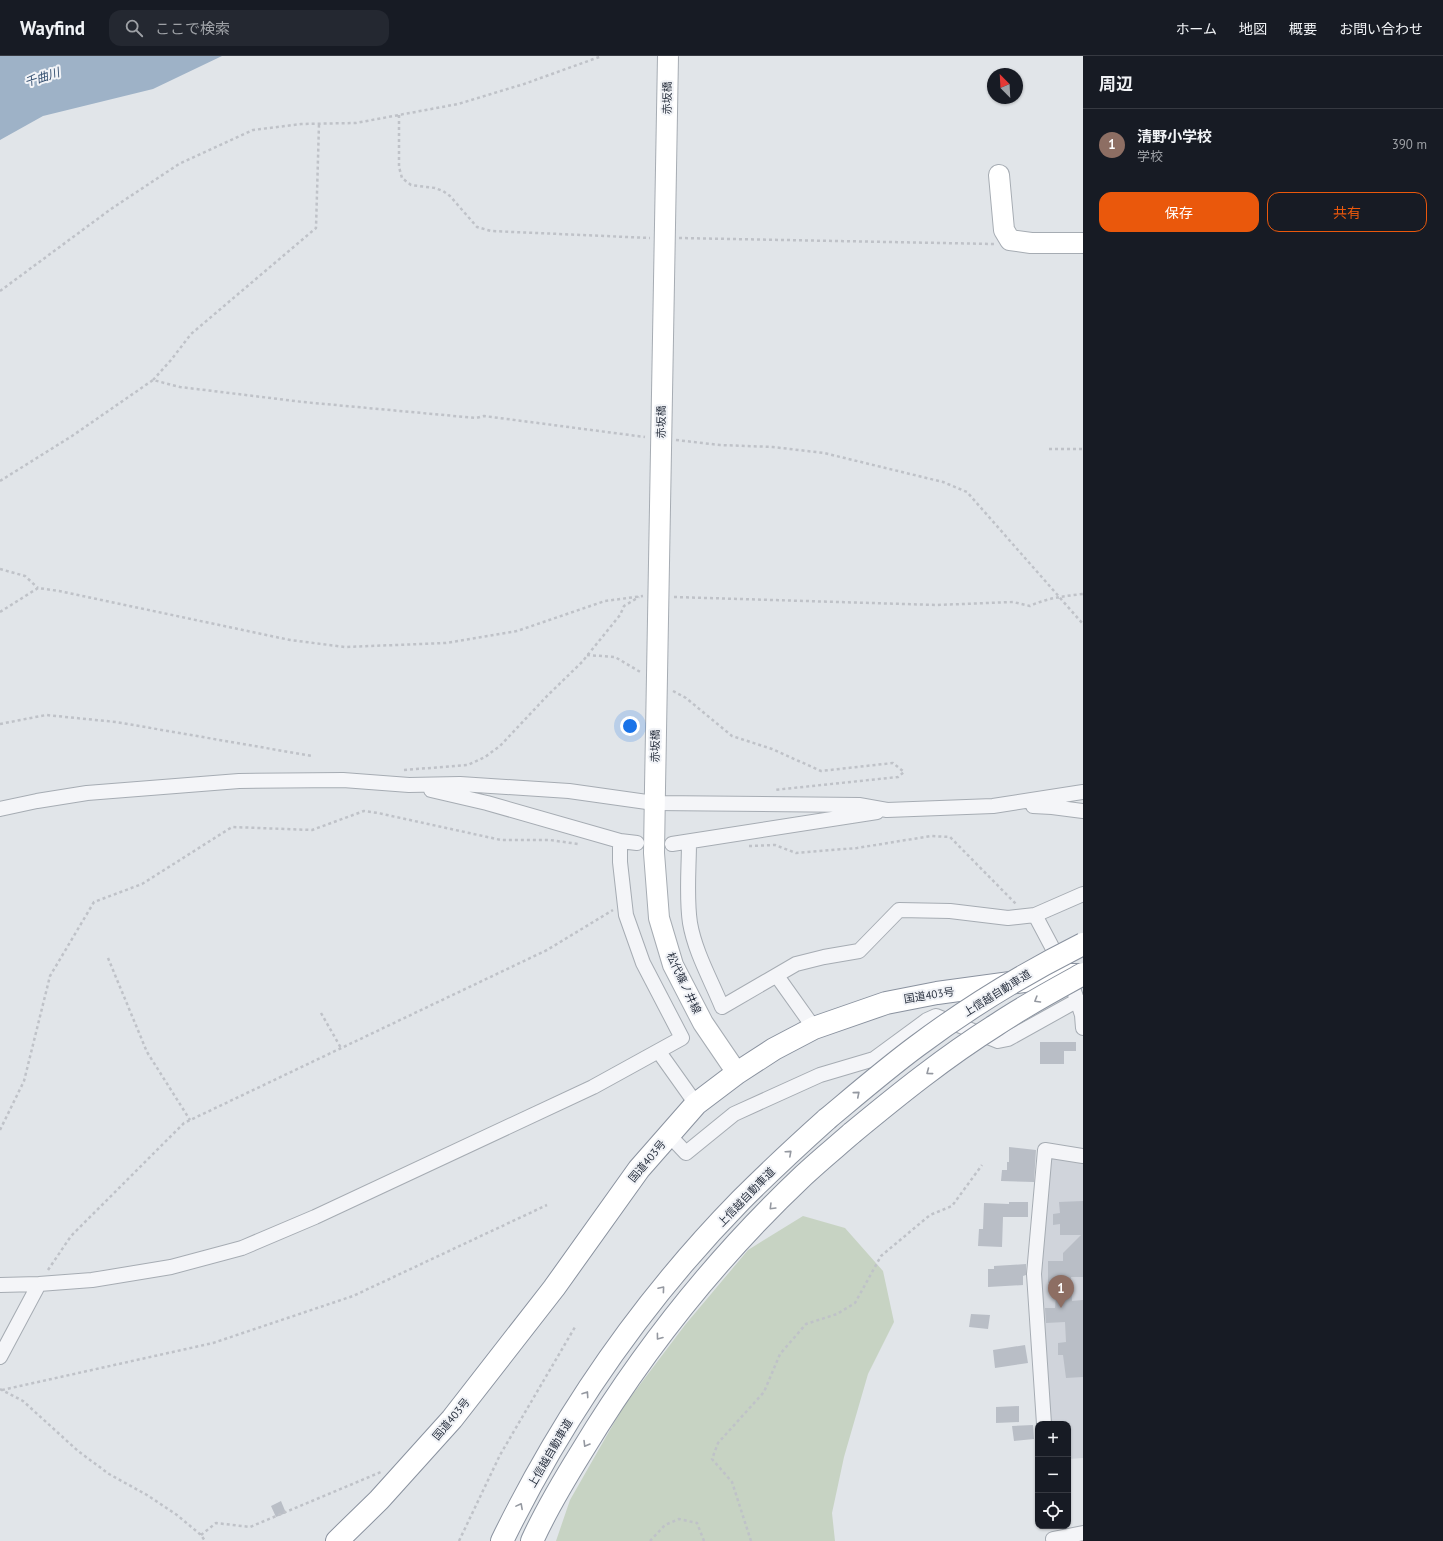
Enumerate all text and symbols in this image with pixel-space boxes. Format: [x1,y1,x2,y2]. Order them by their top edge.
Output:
search box [109,10,389,46]
text: Wayfind [20,16,85,40]
icon: search [123,17,145,39]
text: ここで検索 [155,19,230,38]
text: ホーム [1175,20,1217,38]
text: 地図 [1239,20,1267,38]
text: 概要 [1289,20,1317,38]
text: お問い合わせ [1339,20,1423,38]
water label: 千曲川 [23,64,63,90]
north arrow [987,68,1023,104]
text: 周辺 [1099,73,1133,95]
street label: 赤坂橋 [660,81,674,115]
text: 清野小学校 [1137,127,1212,146]
text: 1 [1108,136,1116,153]
text: 390 m [1392,136,1427,153]
text: 学校 [1137,148,1163,165]
button: 保存 [1099,192,1259,232]
button: 共有 [1267,192,1427,232]
street label: 赤坂橋 [654,405,668,439]
your location [620,716,640,736]
street label: 赤坂橋 [648,729,662,763]
street label: 松代篠ノ井線 [664,950,704,1016]
street label: 上信越自動車道 [961,967,1033,1019]
street label: 国道403号 [903,984,955,1006]
one-way arrow [1034,995,1041,1002]
one-way arrow [926,1067,933,1074]
one-way arrow [852,1091,860,1098]
street label: 国道403号 [625,1137,669,1185]
one-way arrow [784,1151,792,1158]
street label: 上信越自動車道 [714,1164,778,1230]
one-way arrow [769,1202,777,1210]
pin: 1 [1048,1275,1074,1308]
one-way arrow [658,1287,665,1294]
one-way arrow [657,1332,664,1339]
one-way arrow [581,1391,588,1398]
street label: 国道403号 [429,1395,473,1443]
street label: 上信越自動車道 [525,1416,575,1490]
map controls [1035,1421,1071,1529]
button: + [1035,1421,1071,1457]
one-way arrow [583,1440,591,1447]
button: − [1035,1457,1071,1493]
button: locate [1035,1493,1071,1529]
one-way arrow [515,1503,523,1510]

